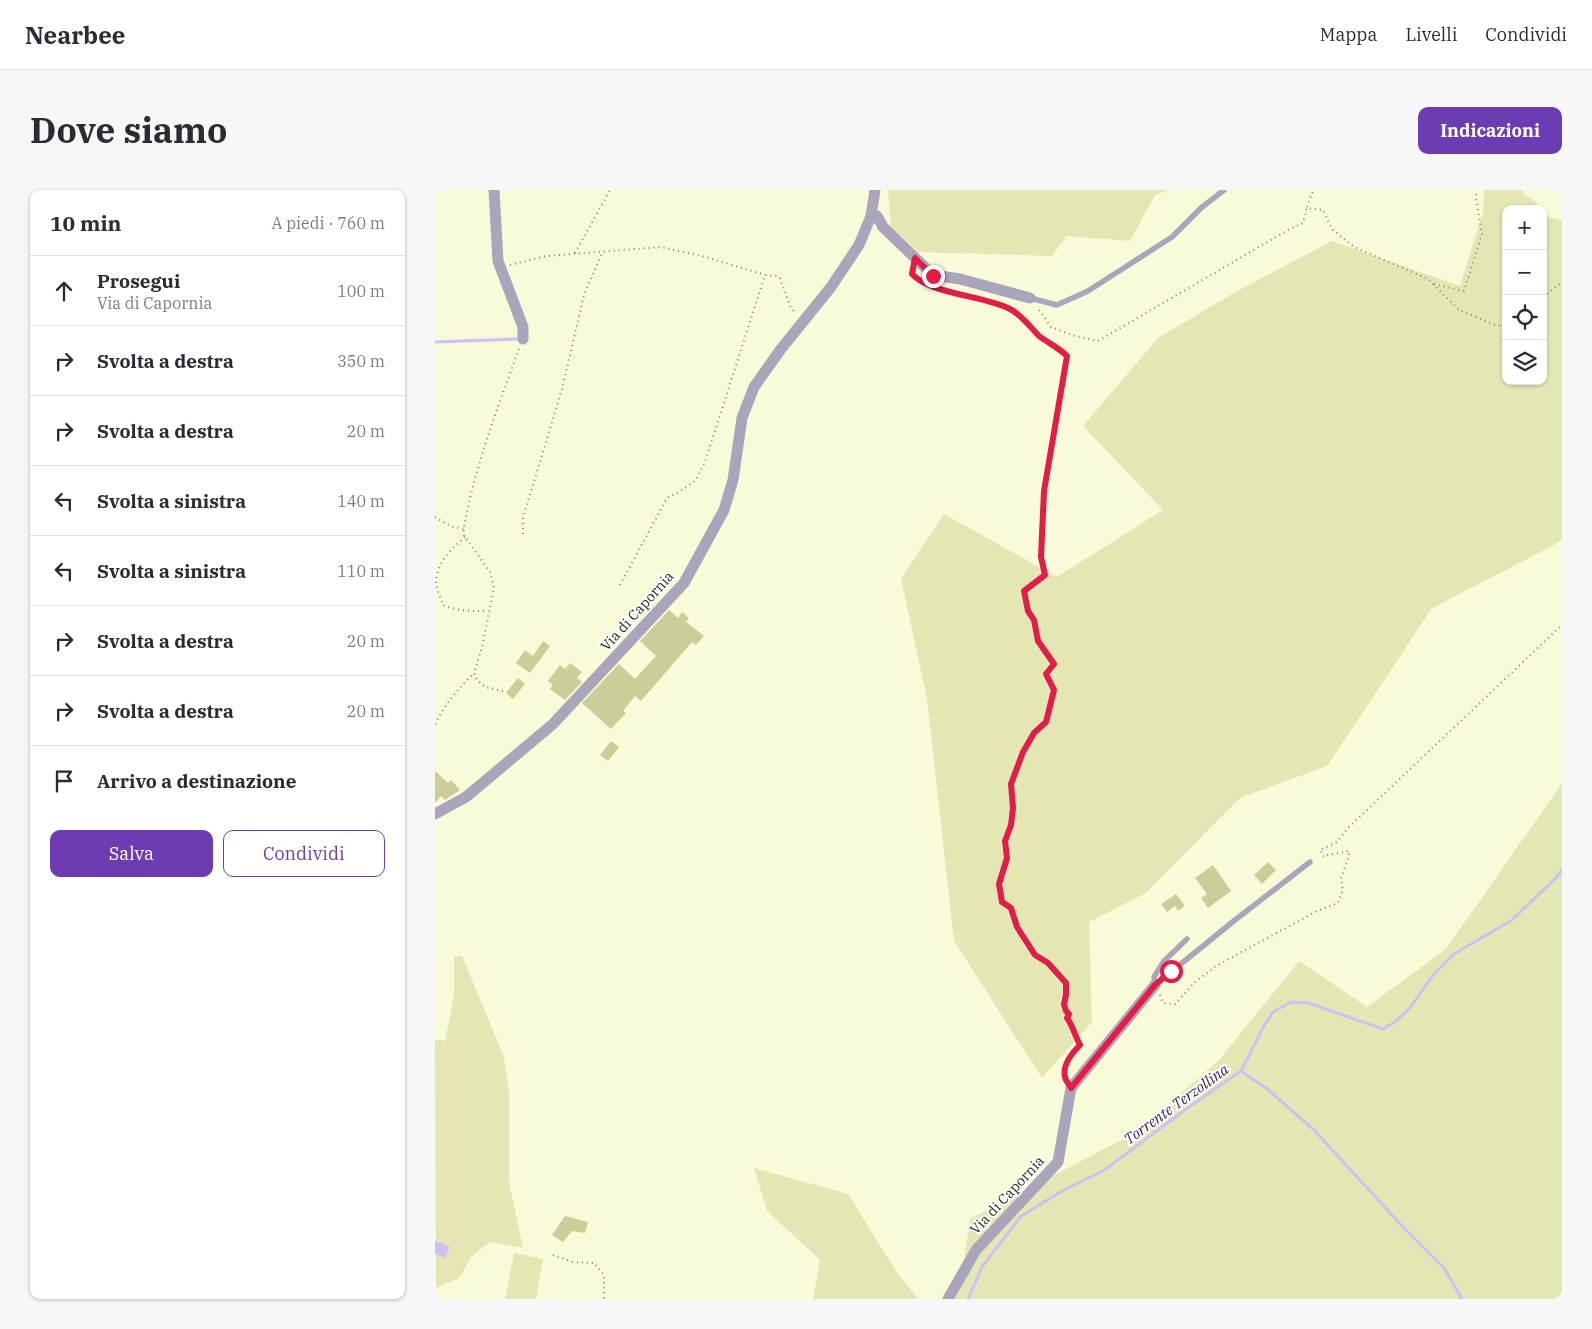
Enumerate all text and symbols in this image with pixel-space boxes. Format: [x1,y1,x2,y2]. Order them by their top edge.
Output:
text: Nearbee [25,19,125,51]
text: Mappa [1320,23,1377,46]
text: Livelli [1405,23,1457,46]
text: Condividi [1485,23,1567,46]
text: Dove siamo [30,107,227,153]
button: Indicazioni [1418,107,1562,154]
map controls [1502,205,1547,385]
button: + [1502,205,1547,250]
text: 10 min [50,209,121,237]
text: A piedi · 760 m [272,213,385,233]
button: − [1502,250,1547,295]
route end [922,265,945,288]
text: Prosegui [97,269,180,293]
icon: ahead [50,277,78,305]
text: 100 m [337,281,385,301]
text: Via di Capornia [97,293,212,313]
button: locate [1502,295,1547,340]
button: layers [1502,340,1547,385]
icon: right [50,347,78,375]
text: Svolta a destra [97,349,234,373]
text: 350 m [337,351,385,371]
icon: right [50,417,78,445]
text: Svolta a destra [97,419,234,443]
text: 20 m [347,421,385,441]
icon: left [50,487,78,515]
text: Svolta a sinistra [97,489,246,513]
text: 140 m [337,491,385,511]
icon: left [50,557,78,585]
text: Svolta a sinistra [97,559,246,583]
text: 110 m [337,561,385,581]
street label: Via di Capornia [597,567,678,655]
icon: right [50,627,78,655]
text: Svolta a destra [97,629,234,653]
text: 20 m [347,631,385,651]
icon: right [50,697,78,725]
text: Svolta a destra [97,699,234,723]
text: 20 m [347,701,385,721]
icon: arrive [50,767,78,795]
text: Arrivo a destinazione [97,769,296,793]
button: Salva [50,830,213,877]
button: Condividi [223,830,385,877]
route start [1160,960,1183,983]
water label: Torrente Terzollina [1120,1059,1233,1148]
street label: Via di Capornia [966,1152,1048,1238]

